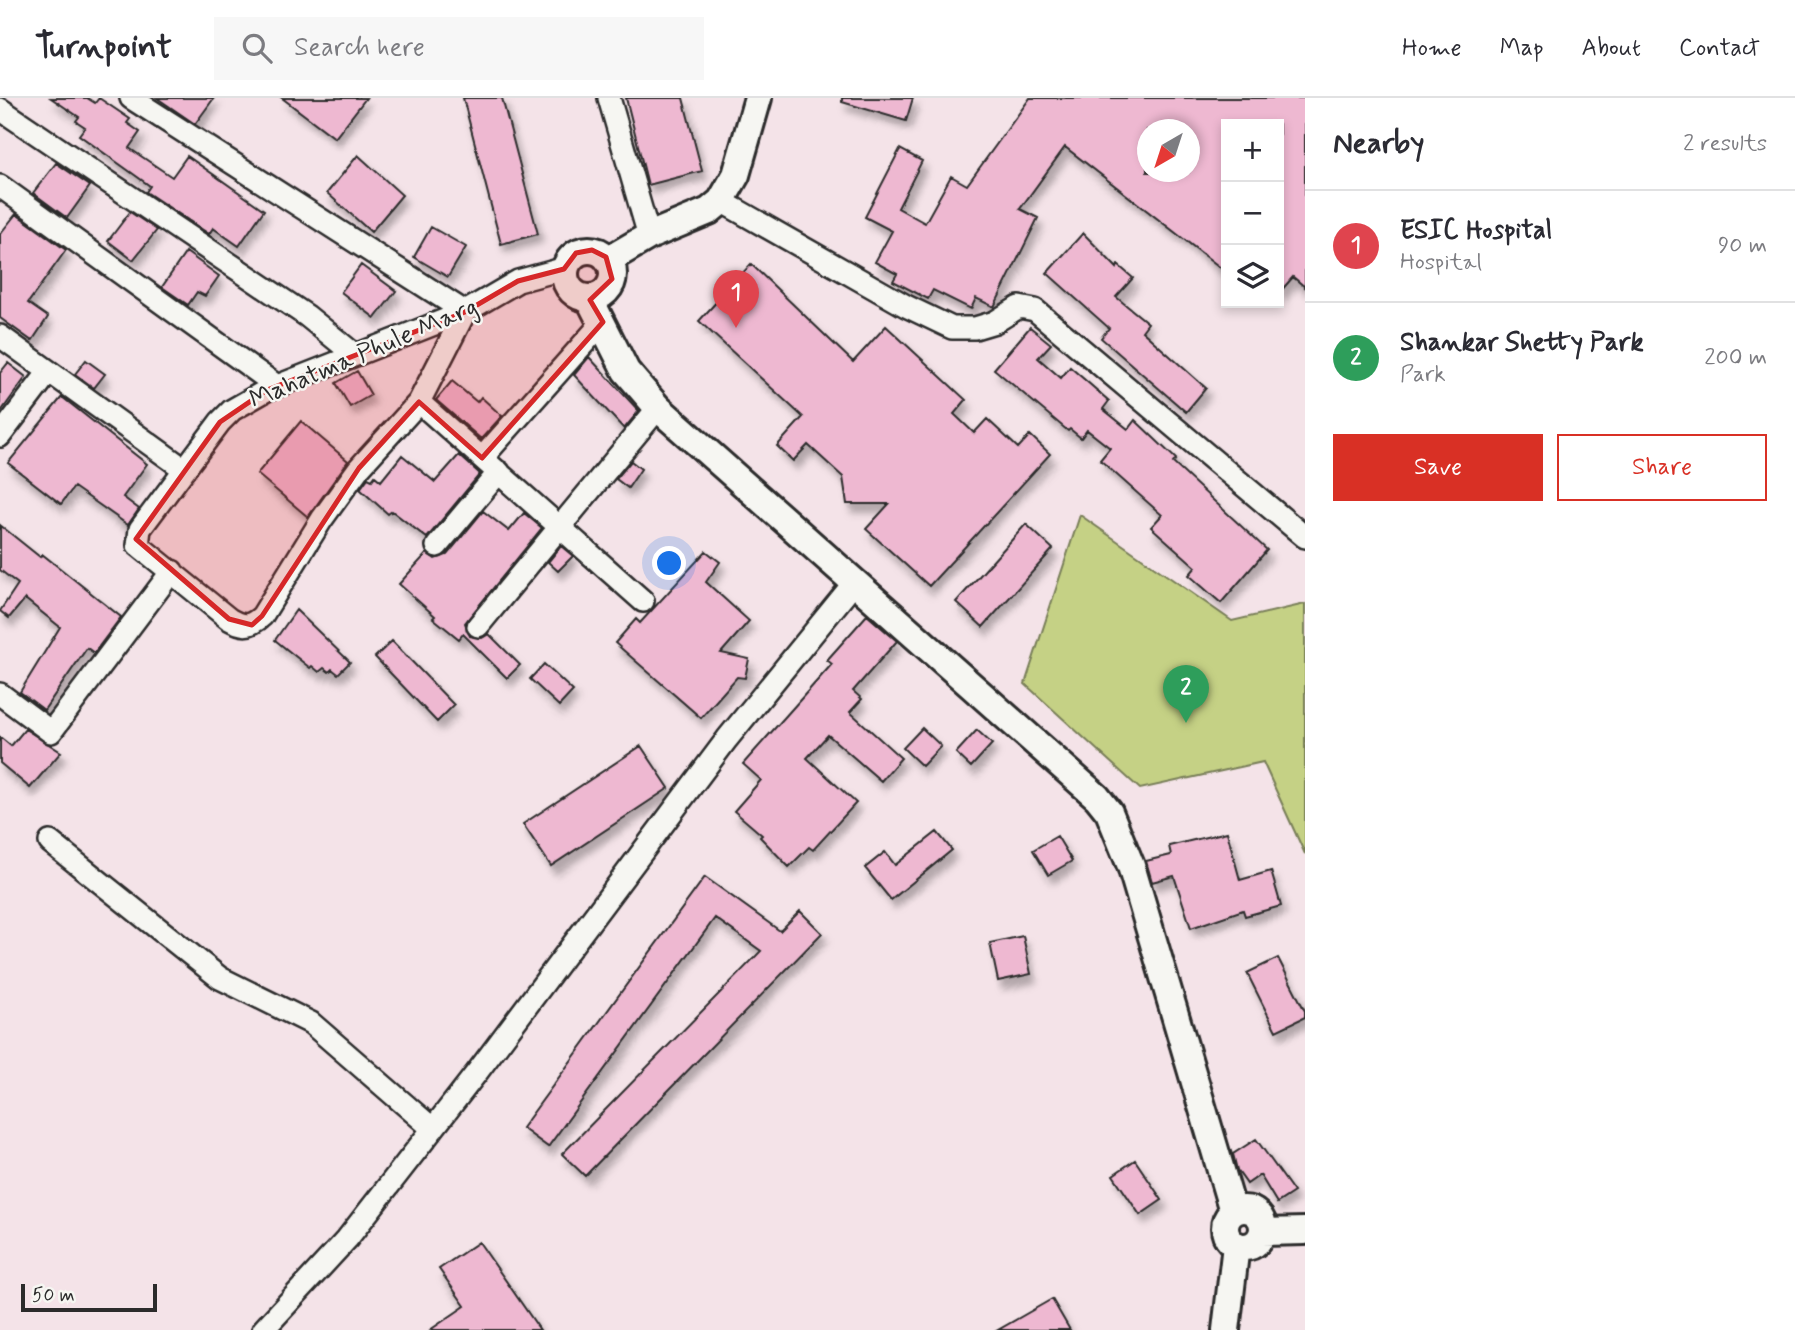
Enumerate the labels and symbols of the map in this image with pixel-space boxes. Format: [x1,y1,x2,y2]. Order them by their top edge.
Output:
north arrow [1137,119,1200,182]
pin: 1 [713,270,759,328]
street label: Mahatma Phule Marg [244,290,483,417]
your location [652,546,686,580]
pin: 2 [1163,665,1209,723]
scale bar [21,1281,158,1313]

